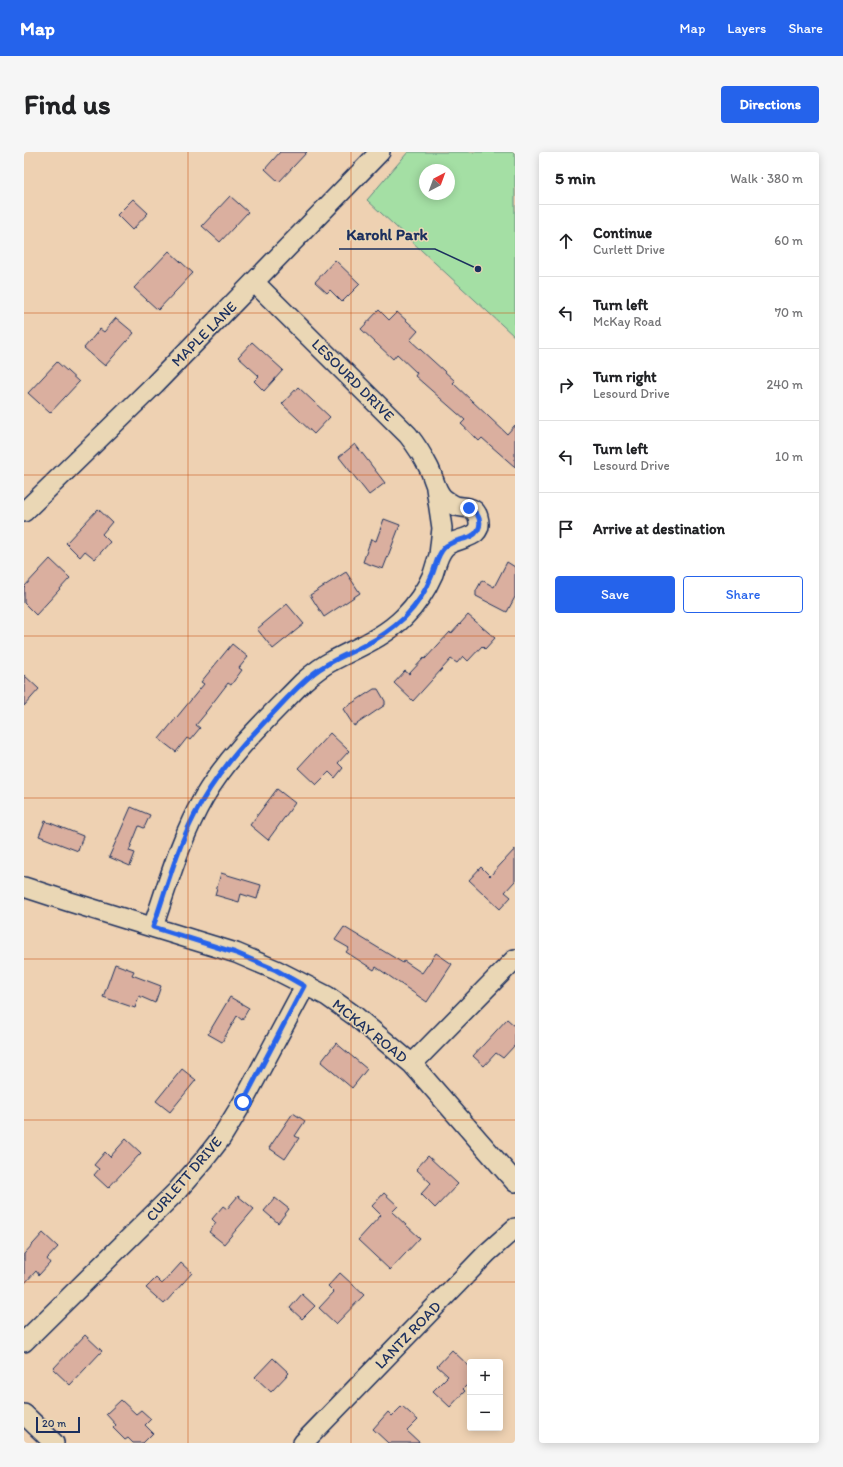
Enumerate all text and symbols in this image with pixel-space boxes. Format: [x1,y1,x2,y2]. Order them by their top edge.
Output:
text: Map [20,17,55,40]
text: Map [680,20,705,37]
text: Layers [727,20,766,37]
text: Share [788,20,823,37]
button: Directions [721,86,819,123]
text: Find us [24,87,111,121]
north arrow [419,164,455,200]
text: 5 min [555,168,595,188]
text: Walk · 380 m [730,171,803,186]
callout: Karohl Park [339,221,435,249]
text: Continue [593,224,652,242]
text: Karohl Park [346,225,428,244]
icon: ahead [555,230,577,252]
text: 60 m [774,233,803,248]
text: Curlett Drive [593,242,665,257]
text: Turn left [593,296,648,314]
street label: MAPLE LANE [168,298,240,370]
icon: left [555,302,577,324]
text: 70 m [775,305,803,320]
text: McKay Road [593,314,662,329]
street label: LESOURD DRIVE [308,335,398,425]
text: Turn right [593,368,657,386]
icon: right [555,374,577,396]
text: 240 m [766,377,803,392]
text: Lesourd Drive [593,386,670,401]
text: Turn left [593,440,648,458]
icon: left [555,446,577,468]
text: 10 m [775,449,803,464]
text: Lesourd Drive [593,458,670,473]
route end [460,499,478,517]
icon: arrive [555,518,577,540]
text: Arrive at destination [593,520,725,538]
button: Save [555,576,675,613]
button: Share [683,576,803,613]
street label: MCKAY ROAD [329,995,411,1067]
route start [234,1093,252,1111]
street label: CURLETT DRIVE [142,1133,226,1225]
street label: LANTZ ROAD [371,1297,445,1373]
map controls [467,1359,503,1431]
button: + [467,1359,503,1395]
button: − [467,1395,503,1431]
scale bar [36,1415,80,1434]
text: 20 m [42,1417,66,1430]

